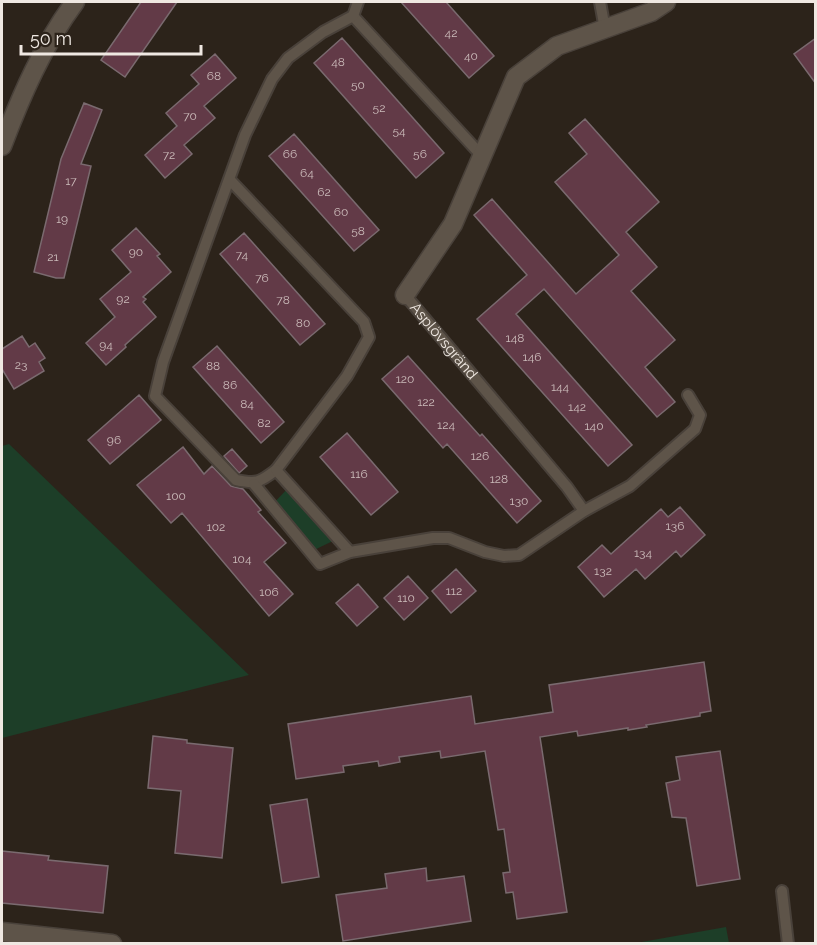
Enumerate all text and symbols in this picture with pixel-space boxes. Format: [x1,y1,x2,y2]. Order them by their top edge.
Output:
scale bar [21,18,201,56]
house number: 42 [445,26,457,40]
text: 50 m [30,28,72,49]
house number: 40 [464,49,478,63]
house number: 48 [331,55,345,69]
house number: 68 [207,69,221,83]
house number: 50 [351,78,365,92]
house number: 52 [373,101,385,115]
house number: 70 [183,109,197,123]
house number: 54 [392,124,406,138]
house number: 66 [283,147,297,161]
house number: 56 [413,147,427,161]
house number: 72 [163,148,175,162]
house number: 64 [300,166,314,180]
house number: 17 [65,174,77,188]
house number: 62 [317,185,331,199]
house number: 60 [334,205,348,219]
house number: 19 [56,212,68,226]
house number: 58 [351,224,365,238]
house number: 90 [129,245,143,259]
house number: 74 [236,248,249,262]
house number: 21 [47,250,59,264]
house number: 76 [255,271,269,285]
house number: 92 [116,292,130,306]
house number: 78 [276,293,290,307]
street label: Asplövsgränd [406,299,481,383]
house number: 80 [296,316,310,330]
house number: 148 [506,331,524,345]
house number: 94 [99,338,113,352]
house number: 146 [523,350,541,364]
house number: 23 [15,358,27,372]
house number: 88 [206,359,220,373]
house number: 120 [396,372,414,386]
house number: 86 [223,378,237,392]
house number: 144 [551,380,570,394]
house number: 122 [417,395,435,409]
house number: 84 [240,397,254,411]
house number: 142 [568,400,586,414]
house number: 82 [257,416,271,430]
house number: 124 [437,418,455,432]
house number: 140 [584,419,604,433]
house number: 96 [107,433,121,447]
house number: 126 [471,449,489,463]
house number: 116 [350,467,368,481]
house number: 128 [490,472,508,486]
house number: 100 [166,489,186,503]
house number: 130 [510,494,528,508]
house number: 136 [666,519,684,533]
house number: 102 [207,520,225,534]
house number: 134 [634,546,652,560]
house number: 104 [232,552,252,566]
house number: 132 [594,564,612,578]
house number: 112 [446,584,462,598]
house number: 106 [259,585,279,599]
house number: 110 [397,591,415,605]

